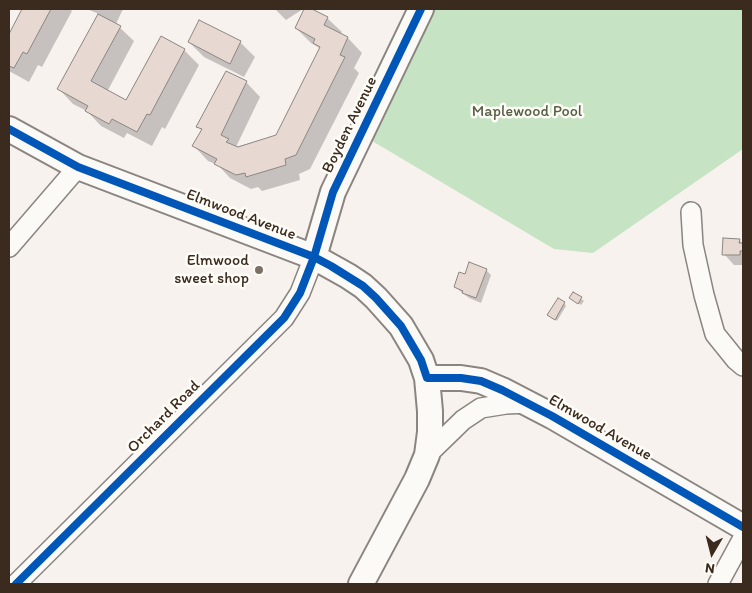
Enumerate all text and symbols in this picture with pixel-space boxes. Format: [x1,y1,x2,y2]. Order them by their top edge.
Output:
street label: Boyden Avenue [318,74,382,176]
park label: Maplewood Pool [472,102,582,122]
street label: Elmwood Avenue [183,185,299,245]
place label: Elmwood sweet shop [174,251,249,289]
marker: Elmwood sweet shop [253,264,265,276]
street label: Orchard Road [124,377,204,457]
street label: Elmwood Avenue [545,391,655,465]
north arrow [687,528,737,578]
text: N [704,559,716,577]

